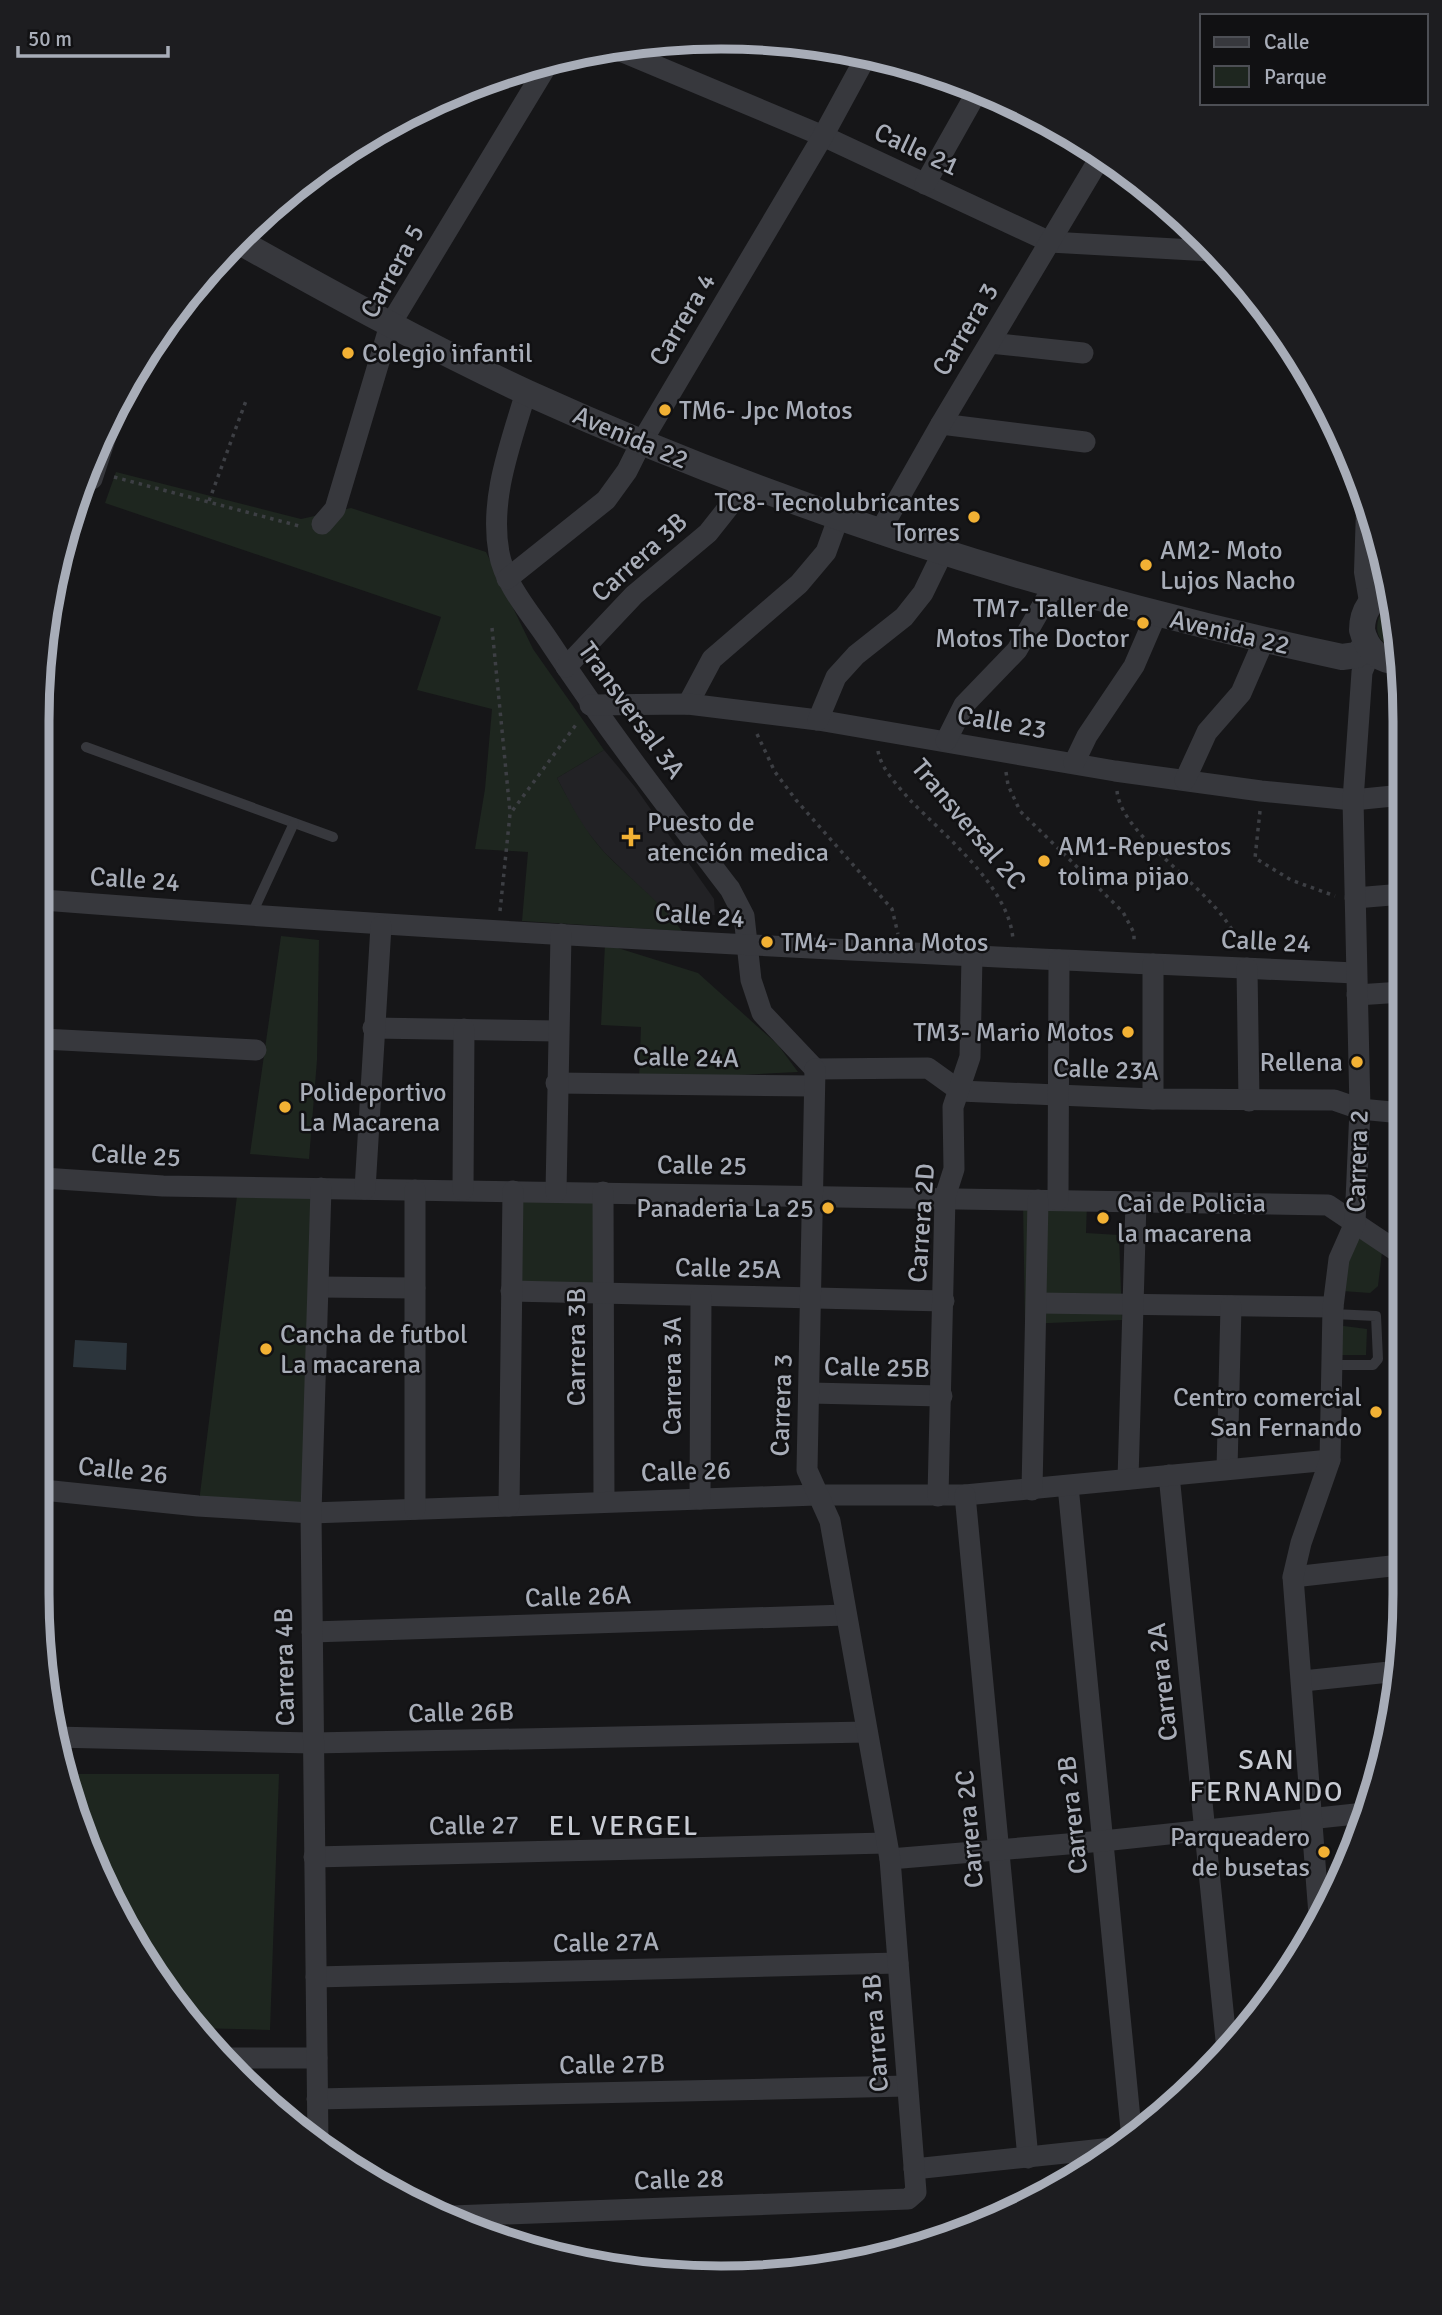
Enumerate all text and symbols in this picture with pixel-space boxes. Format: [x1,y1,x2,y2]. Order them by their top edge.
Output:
scale bar [18,14,168,58]
legend [1200,14,1428,105]
text: 50 m [28,26,72,52]
text: Calle [1264,29,1310,55]
text: Parque [1264,64,1327,90]
street label: Calle 21 [869,116,964,183]
street label: Carrera 5 [354,219,432,324]
street label: Carrera 4 [643,267,723,372]
street label: Carrera 3 [926,277,1006,382]
place label: Colegio infantil [362,338,533,370]
marker: Colegio infantil [340,345,356,361]
place label: TM6- Jpc Motos [679,395,853,427]
street label: Avenida 22 [568,399,693,476]
marker: TM6- Jpc Motos [657,402,673,418]
place label: TC8- Tecnolubricantes Torres [715,487,960,549]
street label: Carrera 3B [585,506,694,609]
marker: TC8- Tecnolubricantes Torres [966,509,982,525]
place label: AM2- Moto Lujos Nacho [1160,535,1296,597]
marker: AM2- Moto Lujos Nacho [1138,557,1154,573]
place label: TM7- Taller de Motos The Doctor [935,593,1129,655]
street label: Avenida 22 [1167,604,1293,662]
marker: TM7- Taller de Motos The Doctor [1135,615,1151,631]
street label: Transversal 3A [571,636,692,785]
street label: Calle 23 [955,699,1049,747]
street label: Transversal 2C [904,753,1032,897]
place label: Puesto de atención medica [647,807,829,869]
marker: Puesto de atención medica [621,827,641,847]
place label: AM1-Repuestos tolima pijao [1058,831,1231,893]
marker: AM1-Repuestos tolima pijao [1036,853,1052,869]
street label: Calle 24 [89,861,181,899]
street label: Calle 24 [654,897,746,935]
street label: Calle 24 [1220,924,1312,960]
place label: TM4- Danna Motos [781,927,988,959]
marker: TM4- Danna Motos [759,934,775,950]
place label: TM3- Mario Motos [913,1017,1114,1049]
marker: TM3- Mario Motos [1120,1024,1136,1040]
street label: Calle 24A [633,1041,739,1075]
place label: Rellena [1260,1047,1343,1079]
street label: Calle 23A [1052,1052,1160,1088]
marker: Rellena [1349,1054,1365,1070]
place label: Polideportivo La Macarena [299,1077,446,1139]
marker: Polideportivo La Macarena [277,1099,293,1115]
street label: Carrera 2 [1340,1109,1376,1213]
street label: Calle 25 [90,1138,182,1174]
street label: Calle 25 [657,1149,747,1183]
street label: Carrera 2D [902,1162,942,1284]
place label: Cai de Policia la macarena [1117,1188,1266,1250]
place label: Panaderia La 25 [636,1193,814,1225]
marker: Panaderia La 25 [820,1200,836,1216]
marker: Cai de Policia la macarena [1095,1210,1111,1226]
street label: Calle 25A [675,1252,781,1286]
street label: Carrera 3B [561,1288,593,1406]
street label: Carrera 3A [657,1317,689,1435]
place label: Cancha de futbol La macarena [280,1319,468,1381]
marker: Cancha de futbol La macarena [258,1341,274,1357]
street label: Calle 25B [824,1351,930,1385]
street label: Carrera 3 [764,1353,800,1457]
place label: Centro comercial San Fernando [1173,1382,1362,1444]
marker: Centro comercial San Fernando [1368,1404,1384,1420]
street label: Calle 26 [76,1450,169,1492]
street label: Calle 26 [640,1454,732,1490]
street label: Calle 26A [524,1579,632,1615]
street label: Carrera 4B [268,1608,302,1726]
street label: Carrera 2A [1141,1621,1185,1743]
street label: Calle 26B [408,1696,514,1730]
district label: SAN FERNANDO [1189,1743,1345,1809]
street label: Carrera 2B [1051,1754,1095,1875]
street label: Carrera 2C [949,1769,991,1889]
street label: Calle 27 [429,1809,519,1843]
district label: EL VERGEL [549,1809,699,1843]
place label: Parqueadero de busetas [1170,1822,1310,1884]
marker: Parqueadero de busetas [1316,1844,1332,1860]
street label: Calle 27A [553,1926,659,1960]
street label: Carrera 3B [856,1973,896,2093]
street label: Calle 27B [559,2048,665,2082]
street label: Calle 28 [633,2162,725,2198]

